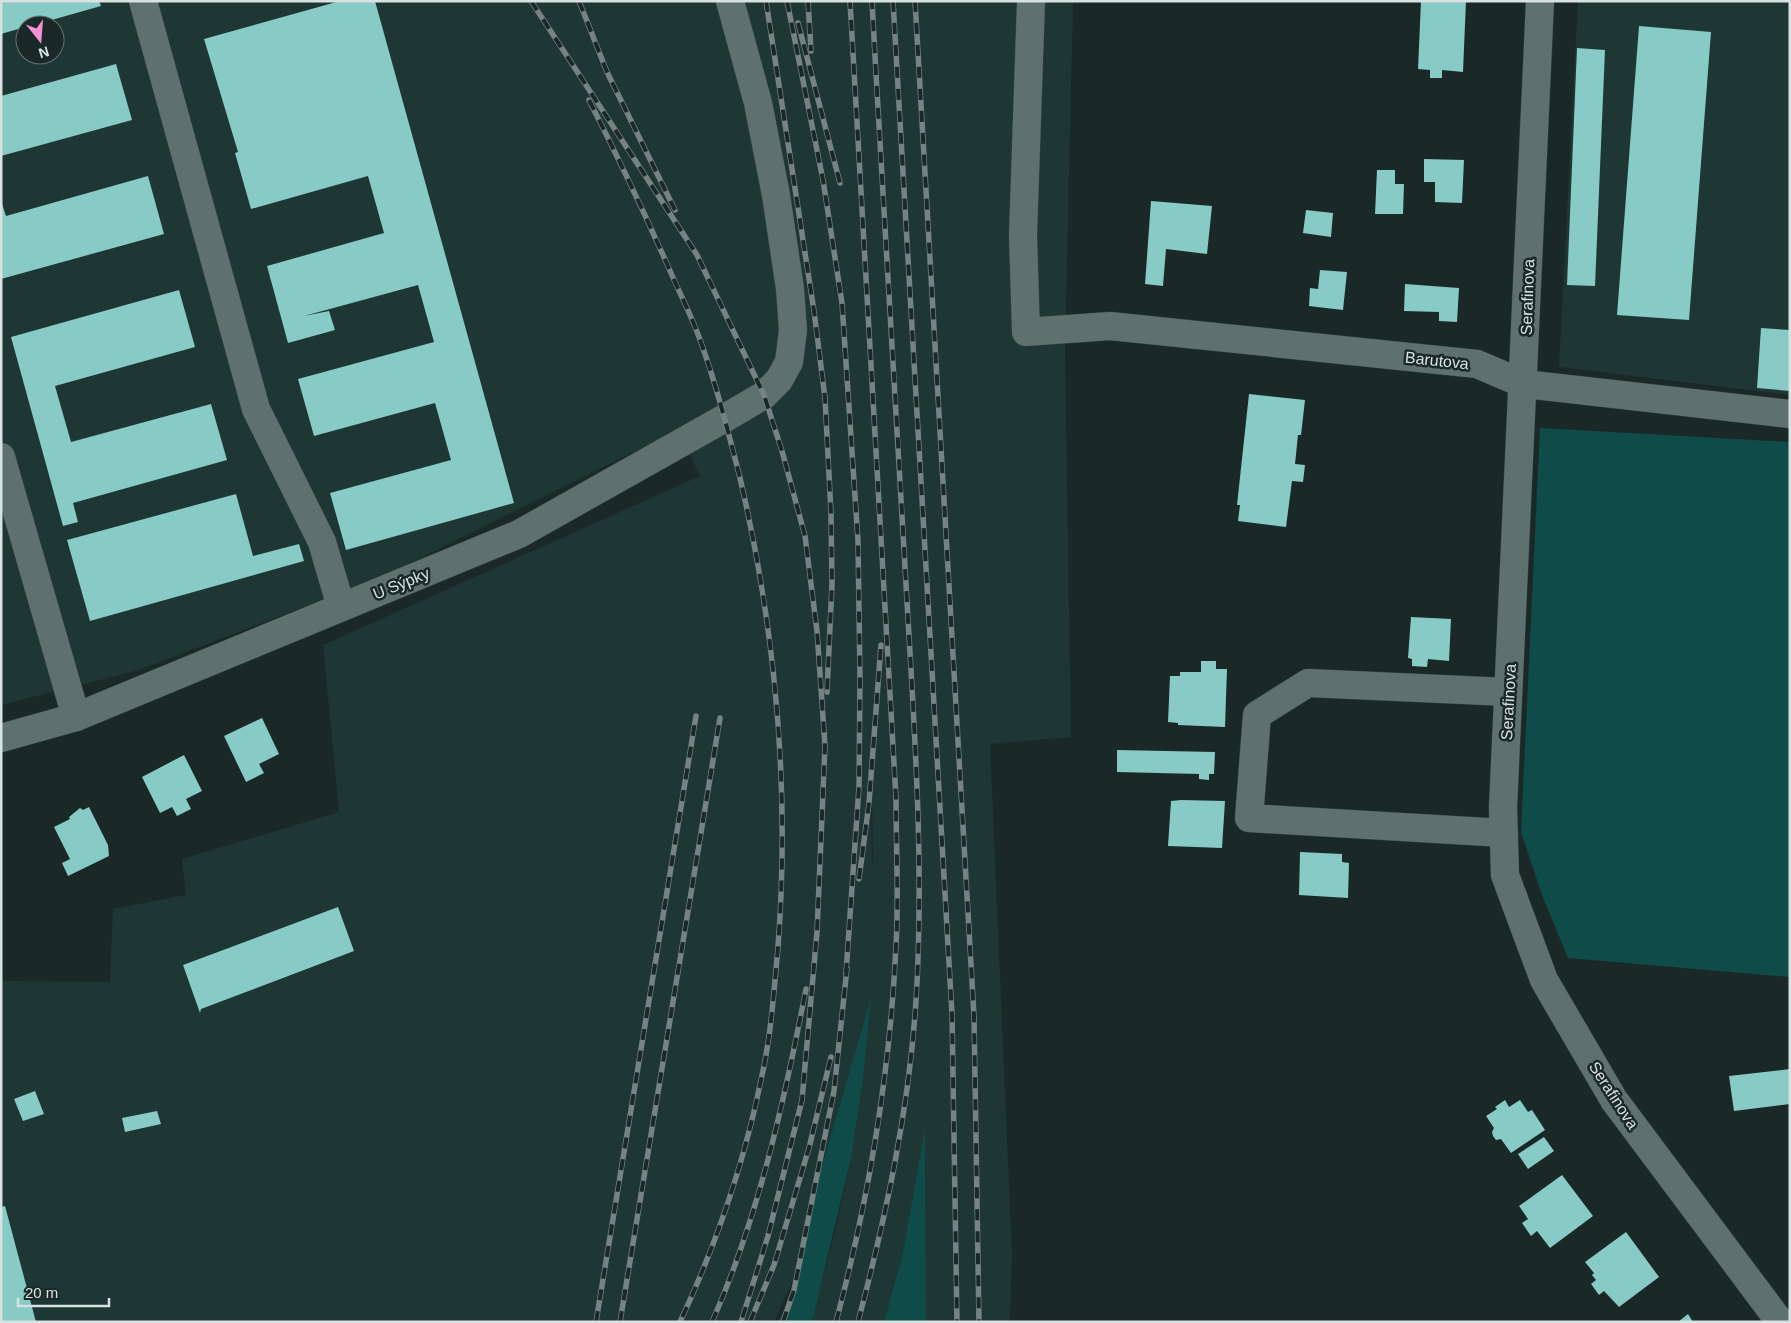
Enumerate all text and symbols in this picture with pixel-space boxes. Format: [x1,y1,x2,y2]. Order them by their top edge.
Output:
north arrow [15,15,65,65]
text: N [37,43,51,62]
street label: Serafinova [1518,258,1537,336]
street label: Barutova [1404,349,1470,372]
street label: U Sýpky [370,564,432,603]
street label: Serafinova [1498,663,1519,741]
street label: Serafinova [1586,1059,1642,1132]
scale bar [18,1276,109,1308]
text: 20 m [25,1284,58,1301]

